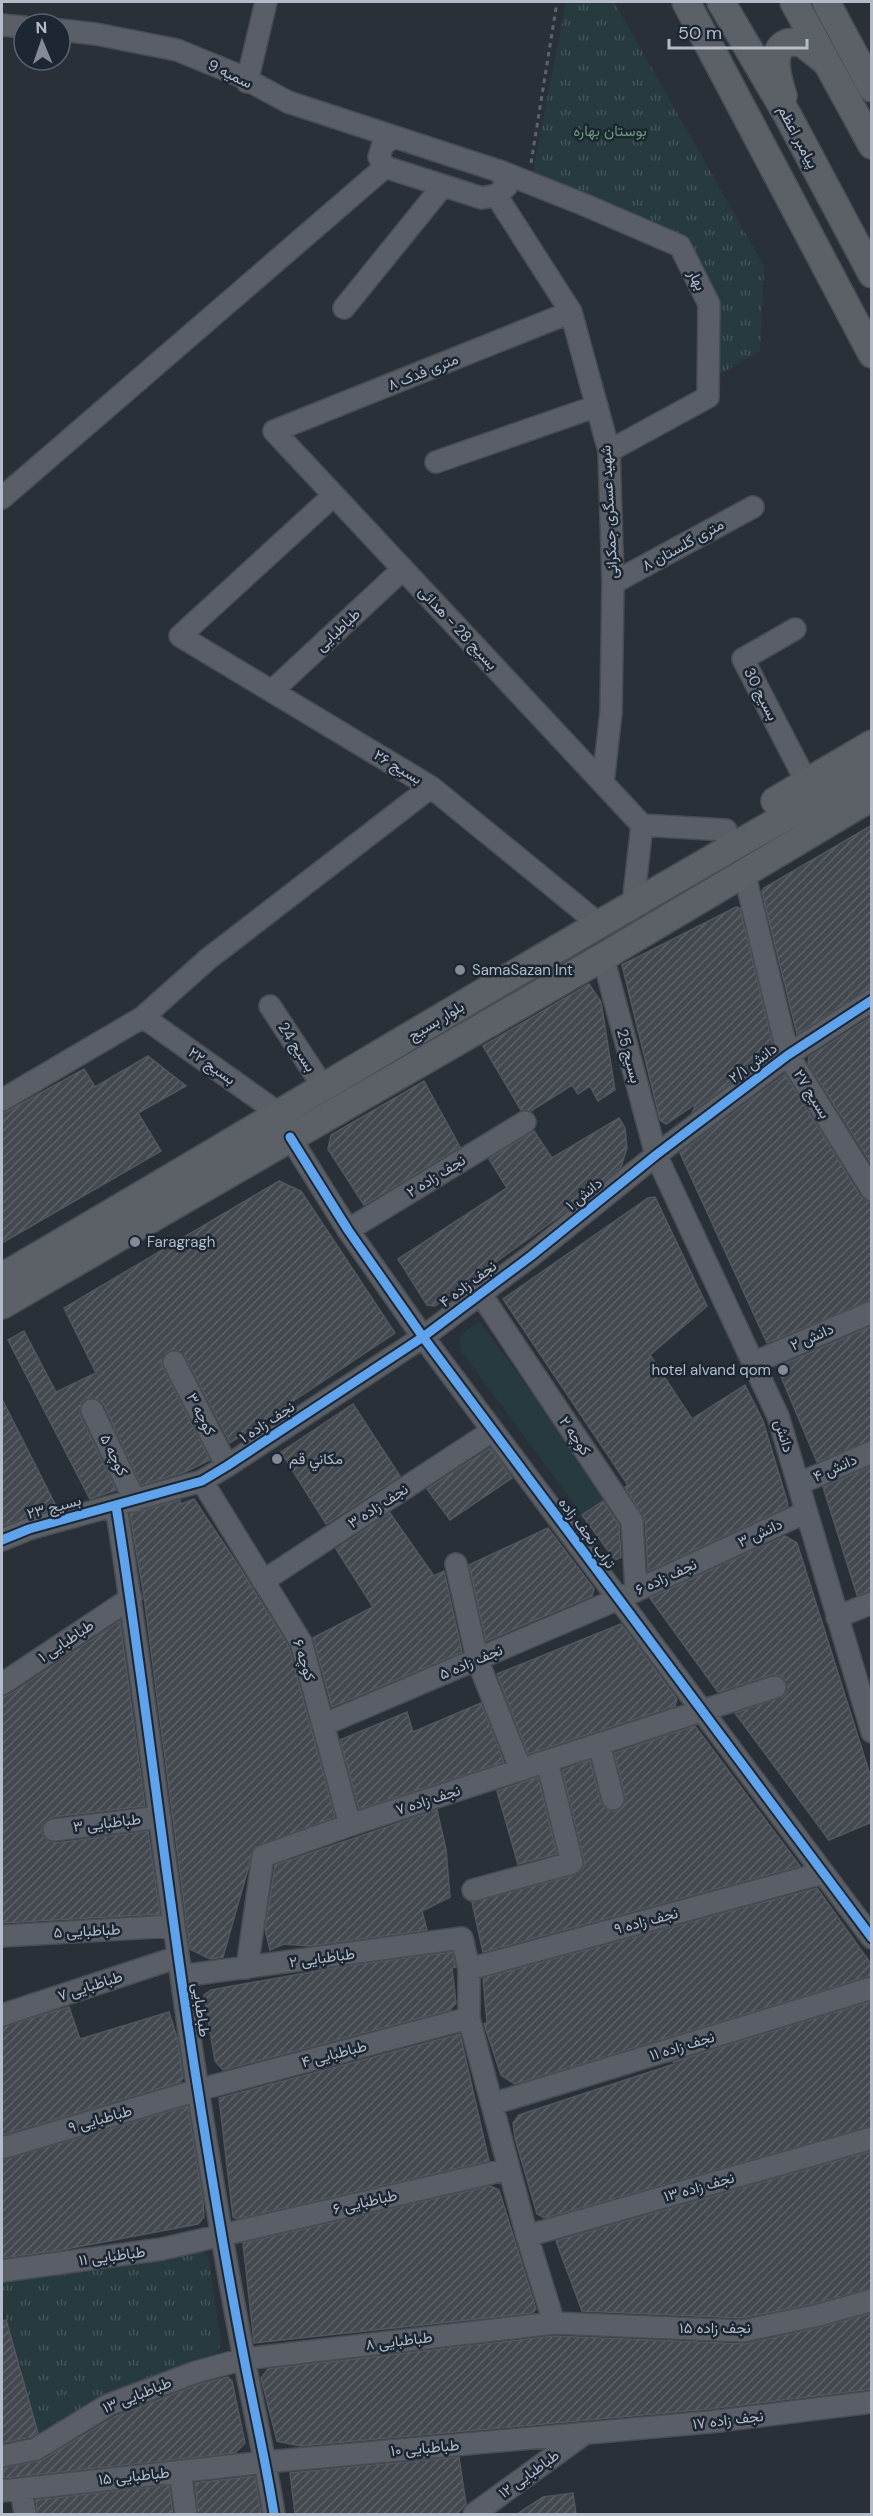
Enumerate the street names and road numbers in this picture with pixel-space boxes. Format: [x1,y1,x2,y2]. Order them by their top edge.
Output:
street label: سمیه 9 [204,55,256,93]
street label: پیامبر اعظم [773,102,823,172]
street label: بهار [683,265,711,294]
street label: ۸ متری فدک [385,349,461,395]
street label: شهید عسگری جمکرانی [596,445,622,579]
street label: ۸ متری گلستان [639,514,727,576]
street label: بسیج 28 - هدائی [413,582,502,675]
street label: طباطبایی [311,604,365,656]
street label: بسیج 30 [738,664,783,724]
street label: بسیج ۲۶ [370,745,426,790]
street label: بلوار بسیج [404,996,468,1046]
street label: بسیج 24 [273,1018,320,1076]
street label: بسیج 25 [611,1027,646,1086]
street label: دانش ۲/۱ [725,1038,781,1088]
street label: بسیج ۲۲ [184,1043,240,1090]
street label: بسیج ۲۷ [788,1066,835,1123]
street label: نجف زاده ۲ [403,1150,469,1202]
street label: دانش ۱ [561,1173,607,1215]
street label: نجف زاده ۴ [435,1256,501,1312]
street label: دانش ۲ [787,1319,837,1355]
street label: کوچه ۳ [182,1389,220,1439]
street label: نجف زاده ۱ [235,1397,299,1447]
street label: کوچه ۲ [555,1413,596,1460]
street label: دانش [770,1417,798,1455]
street label: کوچه ۵ [95,1431,133,1479]
street label: دانش ۴ [810,1449,860,1487]
street label: نجف زاده ۳ [344,1479,412,1533]
street label: بسیج ۲۳ [25,1490,84,1525]
street label: تراب نجف زاده [554,1493,621,1573]
street label: دانش ۳ [734,1514,786,1552]
street label: نجف زاده ۶ [632,1554,700,1600]
street label: طباطبایی ۱ [34,1615,98,1667]
street label: کوچه ۶ [288,1637,320,1684]
street label: نجف زاده ۵ [436,1640,506,1684]
street label: نجف زاده ۷ [393,1780,463,1820]
street label: طباطبایی ۳ [72,1809,142,1837]
street label: نجف زاده ۹ [612,1903,680,1939]
street label: طباطبایی ۵ [53,1919,121,1943]
street label: طباطبایی ۲ [288,1943,356,1973]
street label: طباطبایی ۷ [55,1966,125,2006]
street label: طباطبایی [187,1982,215,2038]
street label: نجف زاده ۱۱ [647,2027,717,2065]
street label: طباطبایی ۴ [299,2036,369,2072]
street label: طباطبایی ۹ [66,2100,134,2138]
street label: نجف زاده ۱۳ [661,2167,737,2207]
street label: طباطبایی ۶ [331,2185,399,2219]
street label: طباطبایی ۱۱ [77,2241,147,2271]
street label: نجف زاده ۱۵ [679,2318,751,2338]
street label: طباطبایی ۸ [364,2327,434,2355]
street label: طباطبایی ۱۳ [100,2372,175,2418]
street label: نجف زاده ۱۷ [691,2406,765,2434]
street label: طباطبایی ۱۰ [390,2435,460,2461]
street label: طباطبایی ۱۲ [495,2445,564,2503]
street label: طباطبایی ۱۵ [97,2462,171,2490]

